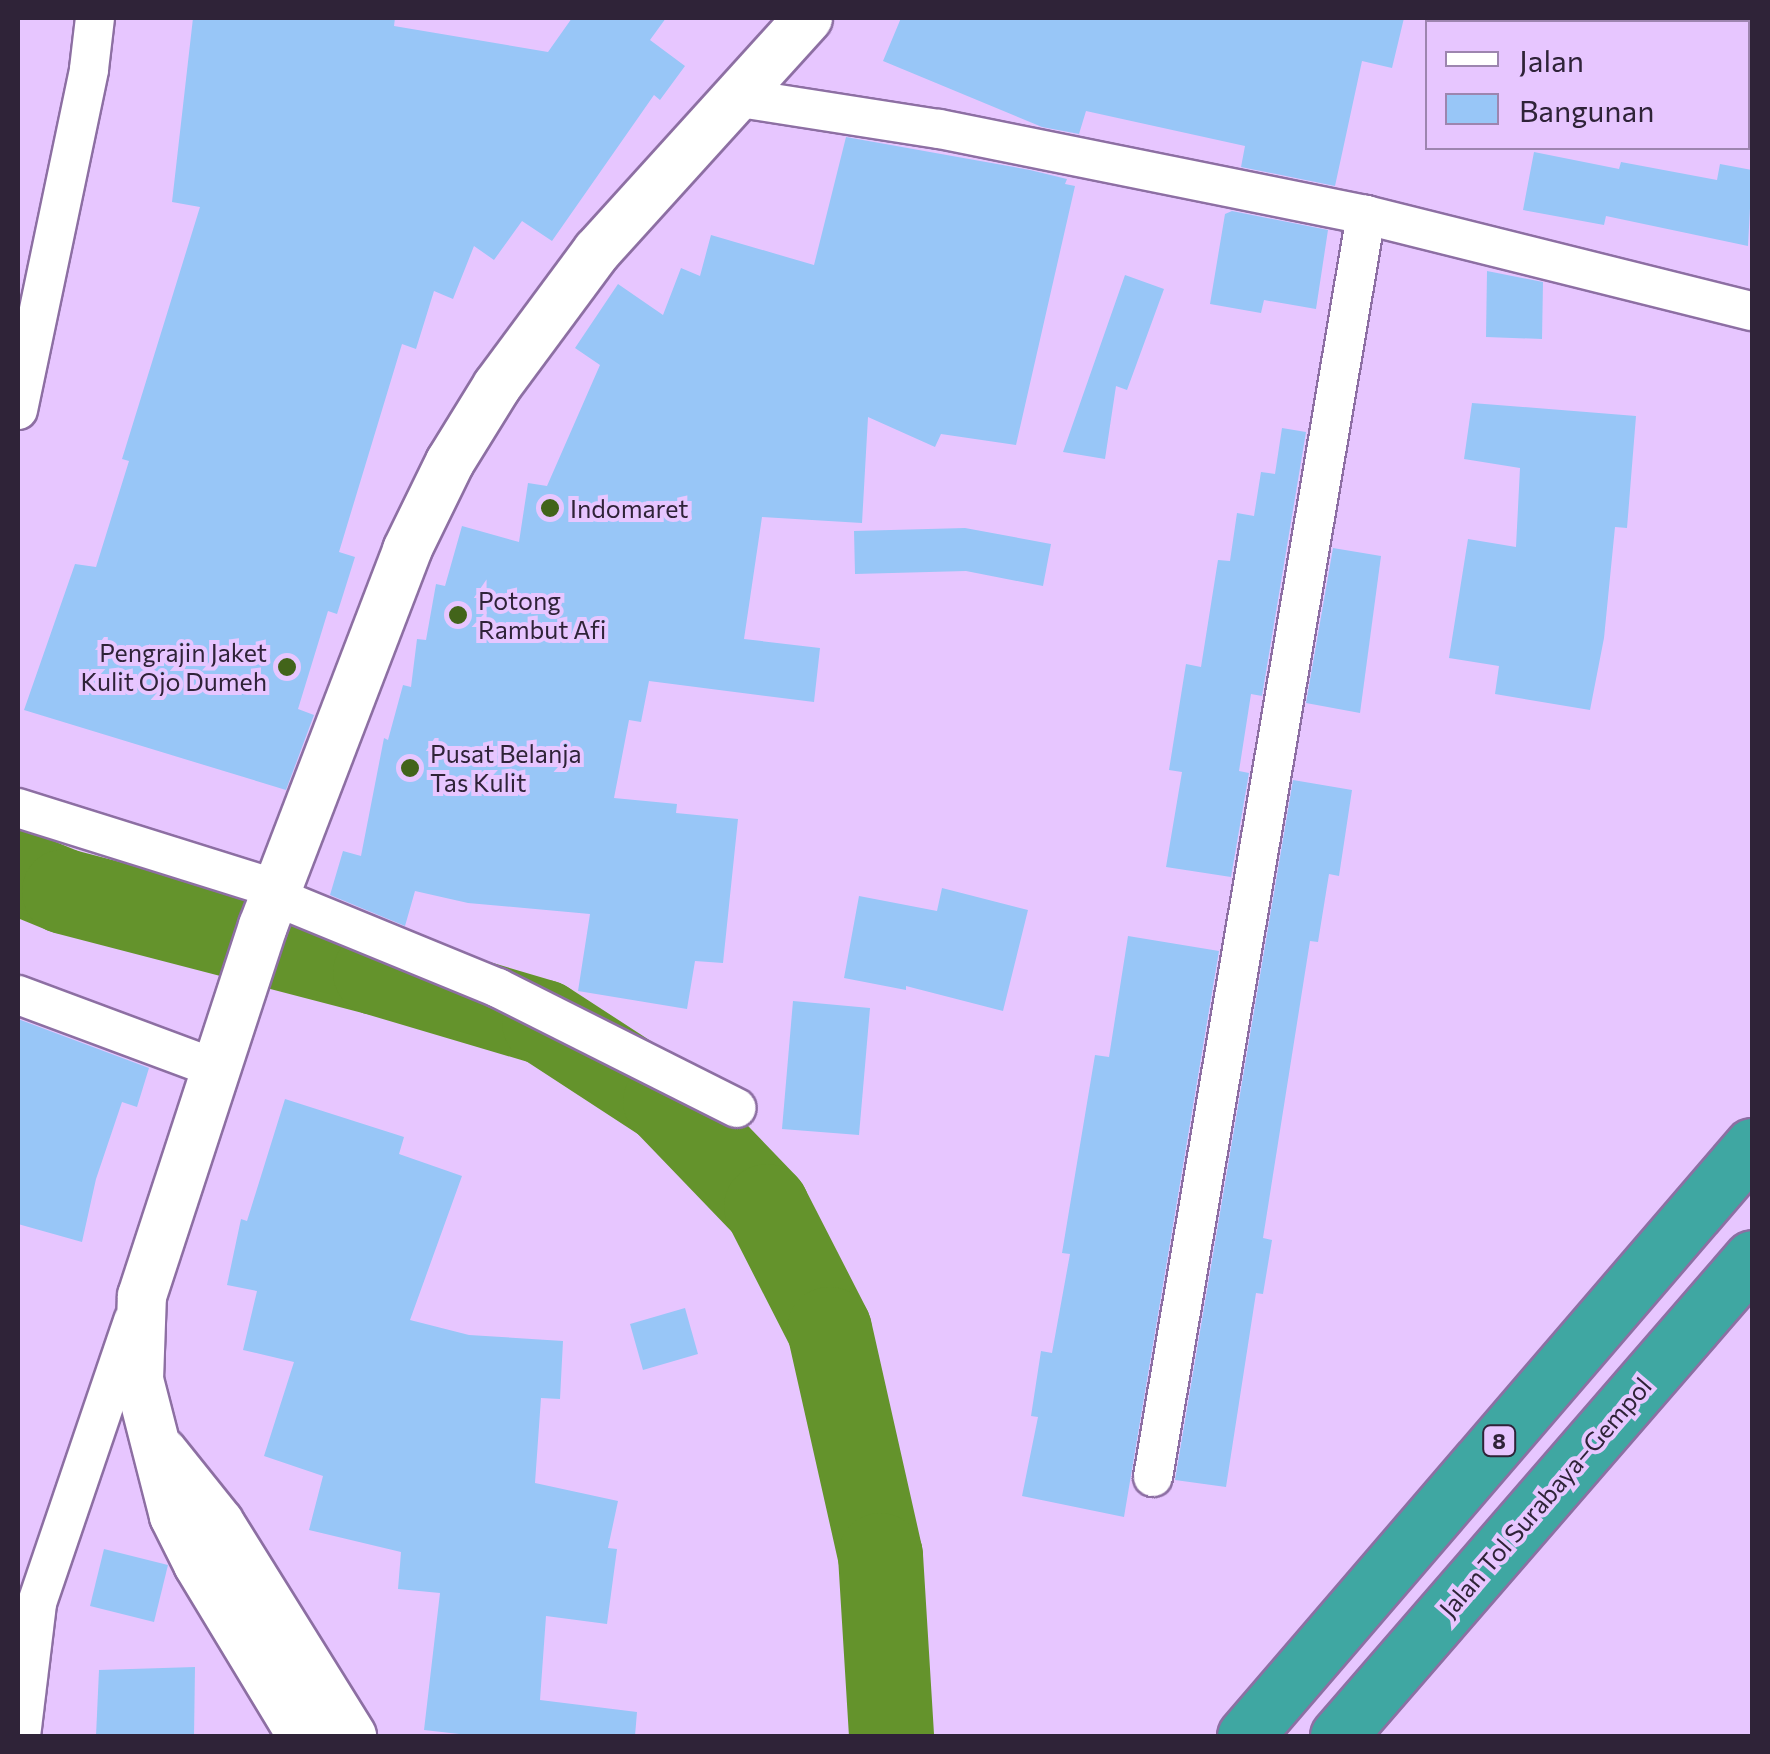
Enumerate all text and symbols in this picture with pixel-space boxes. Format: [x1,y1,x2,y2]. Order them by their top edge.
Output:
legend [1425,20,1750,150]
text: Jalan [1519,41,1584,78]
text: Bangunan [1519,91,1654,128]
place label: Indomaret [570,493,688,523]
marker: Indomaret [539,497,561,519]
place label: Potong Rambut Afi [478,586,606,645]
marker: Potong Rambut Afi [447,604,469,626]
place label: Pengrajin Jaket Kulit Ojo Dumeh [81,638,267,697]
marker: Pengrajin Jaket Kulit Ojo Dumeh [276,656,298,678]
place label: Pusat Belanja Tas Kulit [430,739,582,798]
marker: Pusat Belanja Tas Kulit [399,757,421,779]
street label: Jalan Tol Surabaya–Gempol [1433,1371,1657,1623]
road number: 8 [1482,1424,1516,1458]

